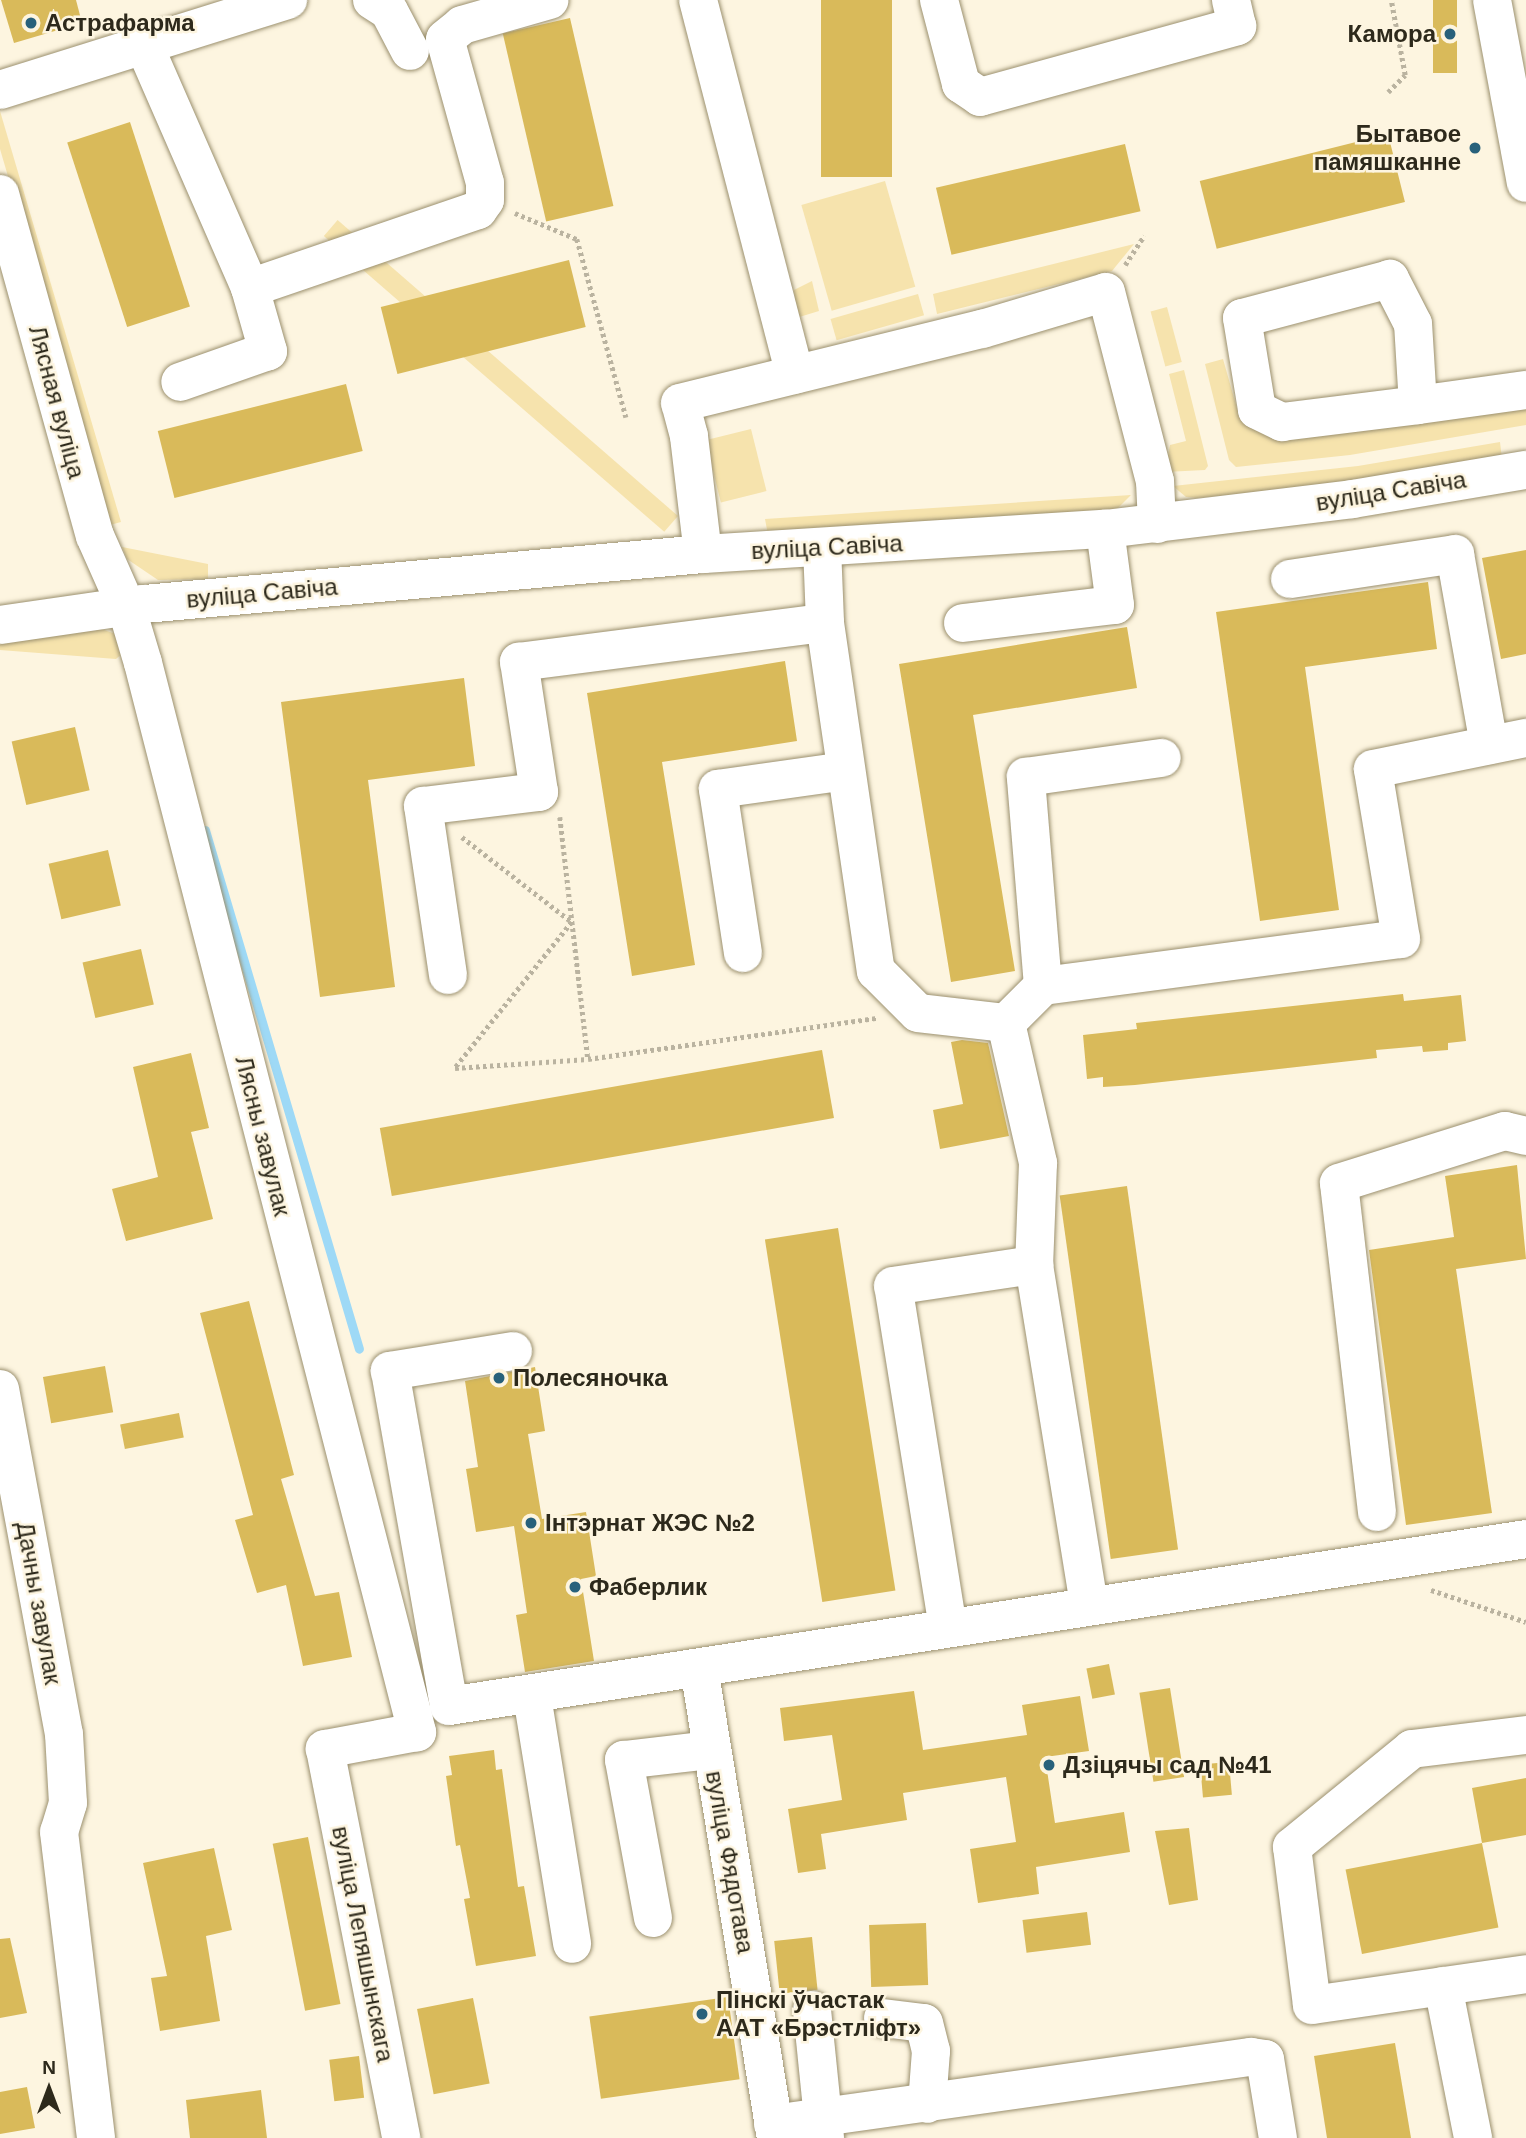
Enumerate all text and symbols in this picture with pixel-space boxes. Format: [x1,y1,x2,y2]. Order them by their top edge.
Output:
place label: Астрафарма [45,9,195,37]
marker: Астрафарма [23,15,39,31]
place label: Камора [1348,20,1436,48]
marker: Камора [1442,26,1458,42]
place label: Бытавое памяшканне [1314,120,1461,176]
marker: Бытавое памяшканне [1467,140,1483,156]
street label: Лясная вуліца [23,322,91,482]
street label: вуліца Савіча [1314,465,1468,517]
street label: вуліца Савіча [751,529,903,565]
street label: вуліца Савіча [185,572,339,614]
street label: Лясны завулак [229,1053,297,1219]
place label: Полесяночка [513,1364,667,1392]
marker: Полесяночка [491,1370,507,1386]
place label: Інтэрнат ЖЭС №2 [545,1509,755,1537]
marker: Інтэрнат ЖЭС №2 [523,1515,539,1531]
street label: Дачны завулак [11,1519,67,1687]
place label: Фаберлик [589,1573,707,1601]
marker: Фаберлик [567,1579,583,1595]
place label: Дзіцячы сад №41 [1063,1751,1271,1779]
marker: Дзіцячы сад №41 [1041,1757,1057,1773]
street label: вуліца Фядотава [700,1769,760,1955]
street label: вуліца Лепяшынскага [326,1824,400,2064]
place label: Пінскі ўчастак ААТ «Брэстліфт» [716,1986,921,2042]
marker: Пінскі ўчастак ААТ «Брэстліфт» [694,2006,710,2022]
north arrow [14,2054,84,2124]
text: N [42,2057,56,2078]

